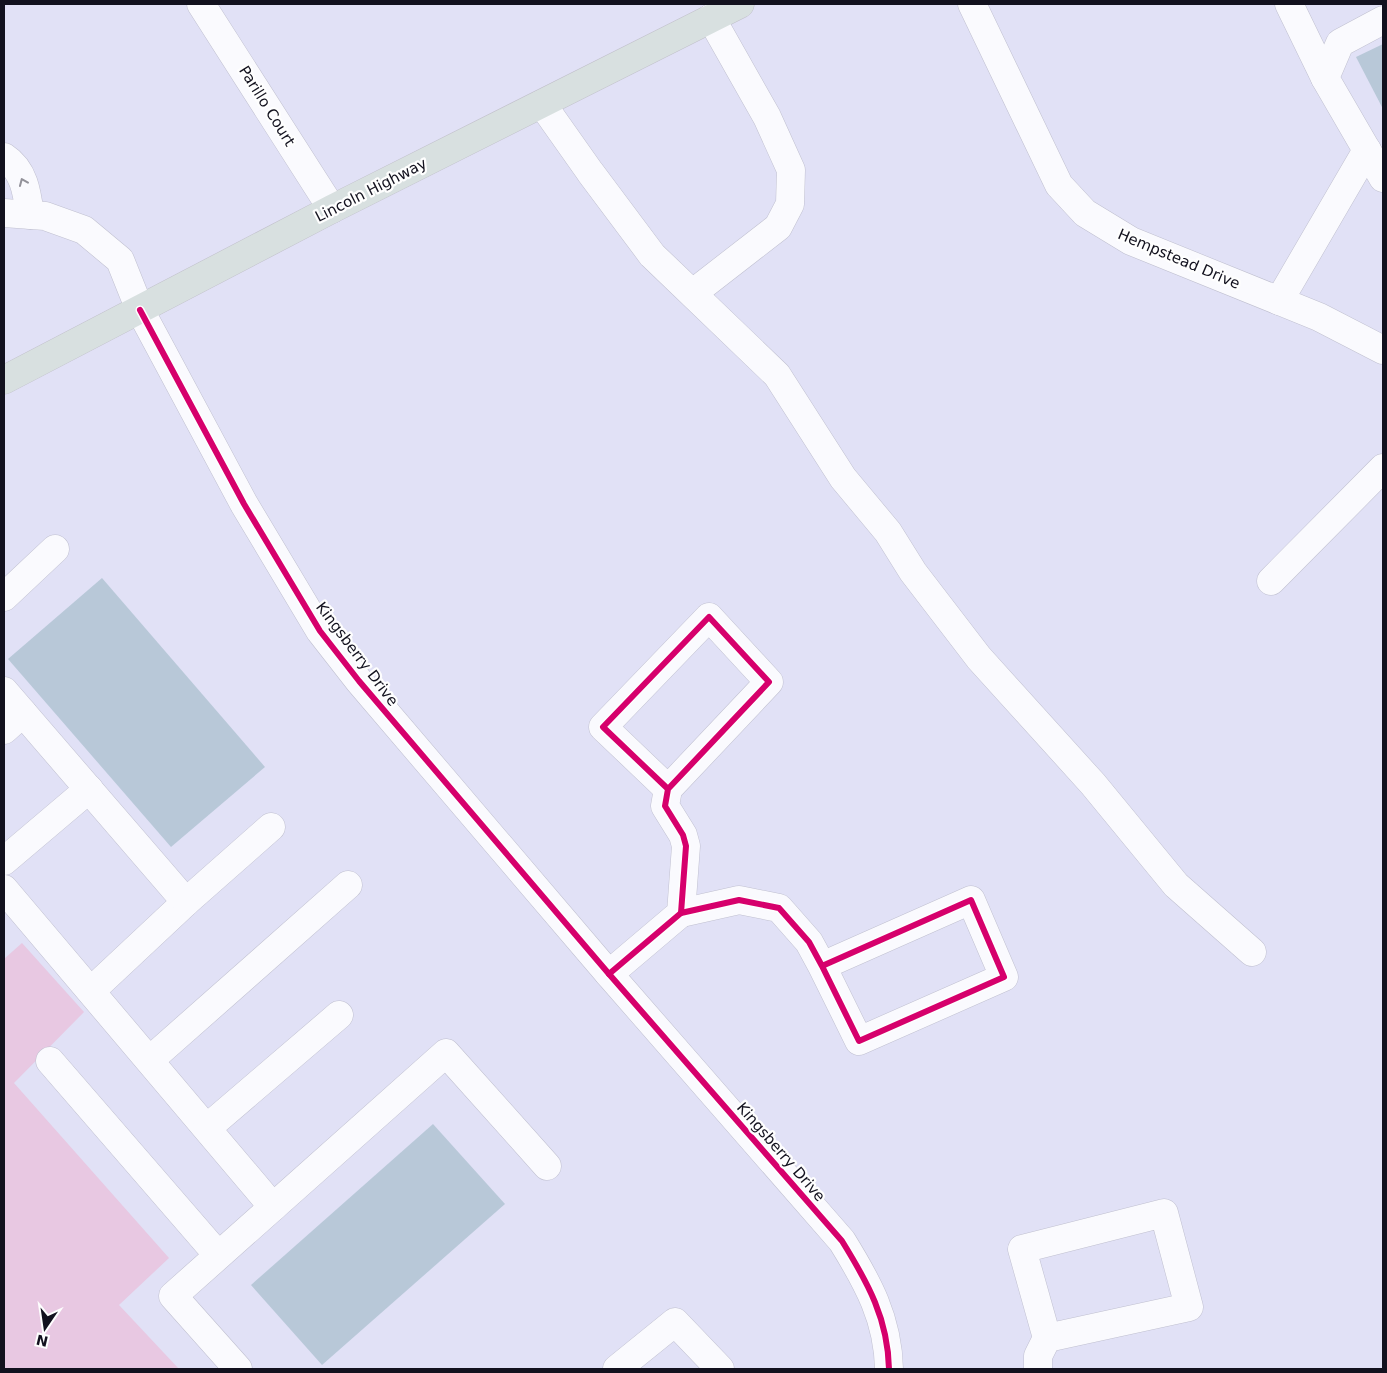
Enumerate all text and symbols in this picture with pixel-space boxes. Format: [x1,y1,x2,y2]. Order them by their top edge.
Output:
street label: Parillo Court [235,62,299,150]
street label: Lincoln Highway [312,154,430,226]
one-way arrow [19,178,30,187]
street label: Hempstead Drive [1115,225,1243,293]
street label: Kingsberry Drive [312,599,402,709]
street label: Kingsberry Drive [733,1099,829,1205]
north arrow [20,1303,70,1353]
text: N [35,1332,50,1350]

